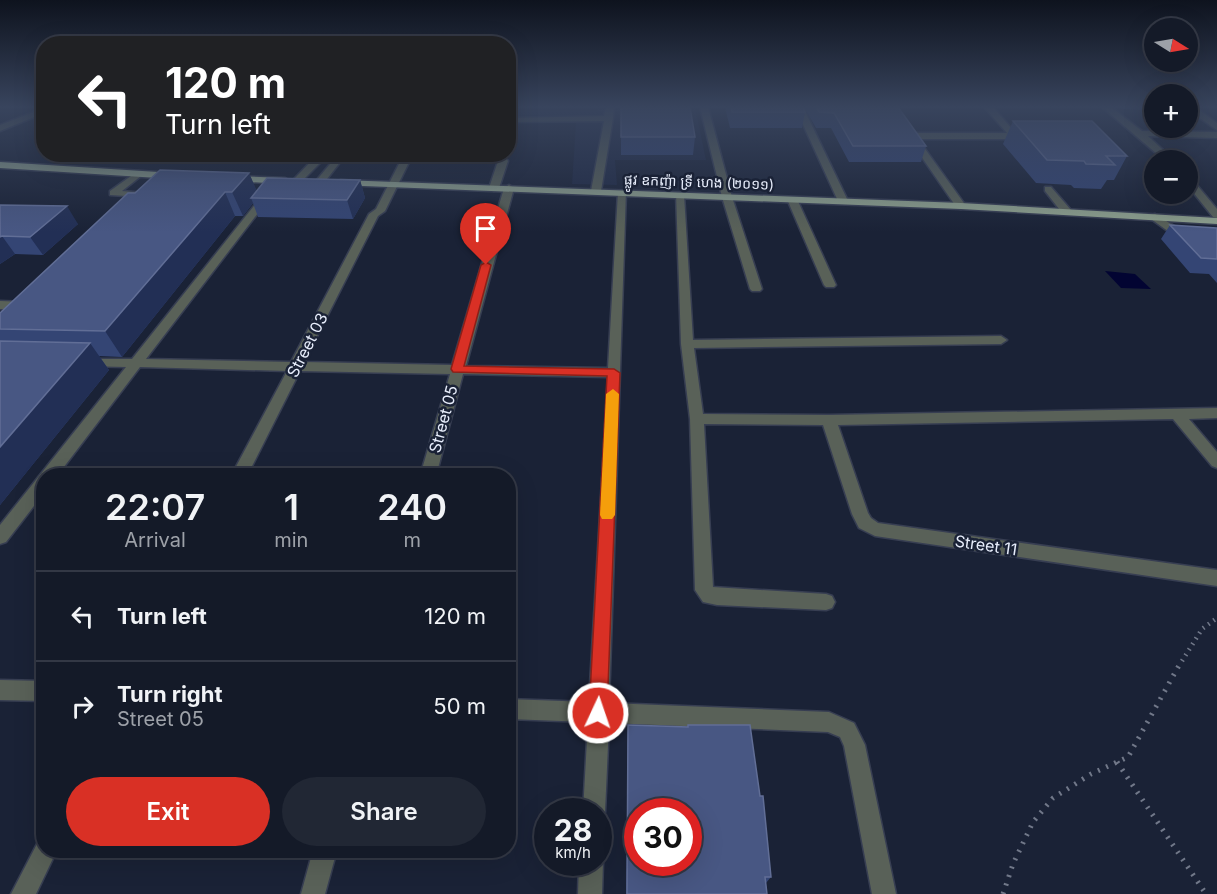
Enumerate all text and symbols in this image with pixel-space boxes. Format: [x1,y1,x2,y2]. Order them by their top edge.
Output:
north arrow [1144,18,1198,72]
map controls [1144,18,1198,204]
text: 120 m [165,57,286,108]
icon: left [66,60,144,138]
button: + [1144,84,1198,138]
text: Turn left [165,108,271,141]
button: − [1144,150,1198,204]
street label: ផ្លូវ ឧកញ៉ា ទ្រី ហេង (២០១១) [624,170,774,197]
pin [460,203,511,265]
icon: arrive [469,212,502,245]
street label: Street 03 [282,309,332,381]
street label: Street 05 [424,383,462,455]
text: 22:07 [105,485,205,529]
text: 1 [284,485,299,529]
text: 240 [377,485,447,529]
text: Arrival [124,528,186,552]
text: min [274,528,308,552]
text: m [403,528,421,552]
street label: Street 11 [954,531,1018,559]
icon: left [66,600,99,633]
text: Turn left [117,603,207,629]
text: 120 m [424,603,486,629]
text: Turn right [117,681,223,707]
position arrow [566,681,630,745]
icon: right [66,690,99,723]
text: 50 m [433,693,486,719]
text: Street 05 [117,707,204,731]
button: Exit [66,777,270,846]
button: Share [282,777,486,846]
speed limit sign: 30 [624,798,702,876]
text: 28 [554,812,592,848]
text: km/h [555,843,591,862]

